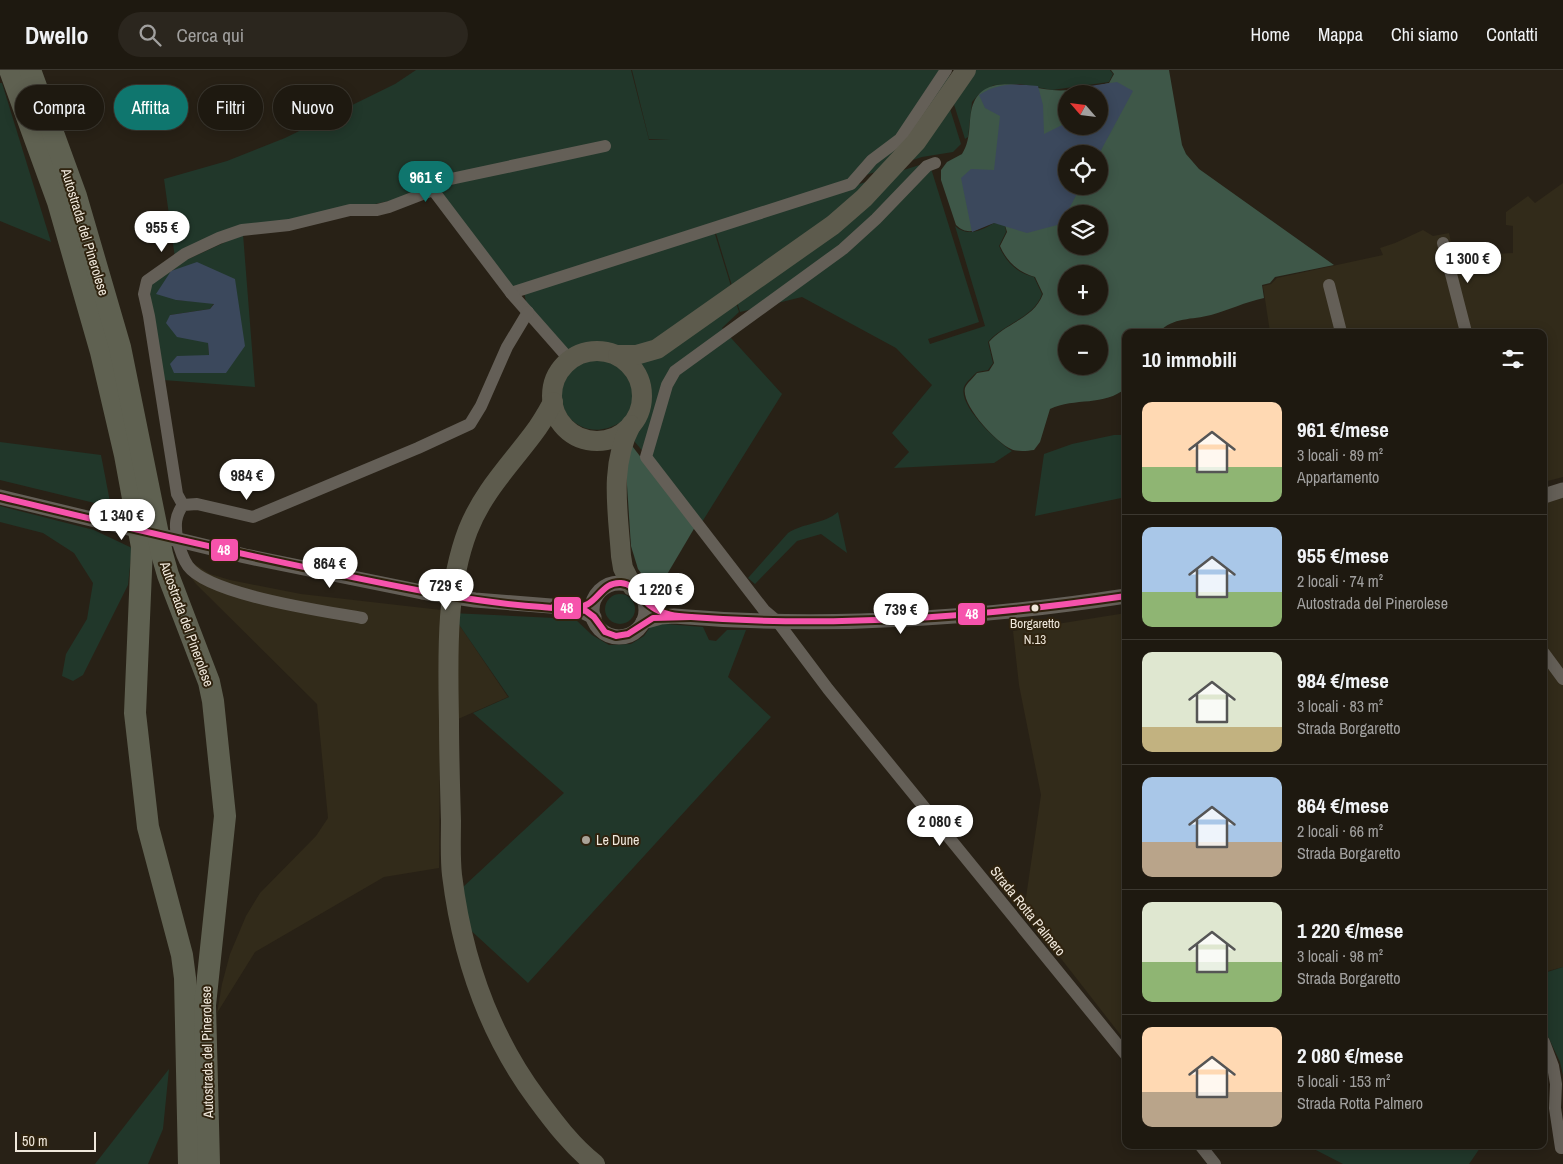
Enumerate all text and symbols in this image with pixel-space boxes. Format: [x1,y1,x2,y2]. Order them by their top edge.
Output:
search box [118,12,468,57]
text: Dwello [25,19,88,51]
icon: search [136,21,164,49]
text: Cerca qui [176,22,244,48]
text: Home [1251,22,1290,47]
text: Mappa [1318,22,1363,47]
text: Chi siamo [1391,22,1458,47]
text: Contatti [1486,22,1538,47]
chip: Compra [15,85,104,130]
chip: Affitta [114,85,188,130]
chip: Filtri [198,85,263,130]
chip: Nuovo [273,85,352,130]
north arrow [1058,85,1108,135]
map controls [1058,85,1108,375]
button: locate [1058,145,1108,195]
pin: 961 € [391,160,461,203]
street label: Autostrada del Pinerolese [57,165,113,298]
text: 961 € [410,166,442,188]
button: layers [1058,205,1108,255]
pin: 955 € [127,210,197,253]
text: 955 € [146,216,178,238]
pin: 1 300 € [1422,242,1514,284]
text: 1 300 € [1446,247,1490,269]
button: + [1058,265,1108,315]
button: − [1058,325,1108,375]
text: 10 immobili [1142,345,1237,374]
icon: filters [1499,345,1527,373]
text: 961 €/mese [1297,415,1389,444]
icon: home [1182,422,1242,482]
text: 3 locali · 89 m² [1297,444,1383,466]
pin: 984 € [212,458,282,501]
text: 984 € [231,464,263,486]
text: Appartamento [1297,466,1379,488]
pin: 1 340 € [76,498,168,541]
text: 1 340 € [100,504,144,526]
line badge: 48 [210,538,239,562]
text: 48 [218,541,230,559]
text: 955 €/mese [1297,541,1389,570]
pin: 864 € [295,546,365,589]
icon: home [1182,547,1242,607]
text: 864 € [314,552,346,574]
street label: Autostrada del Pinerolese [156,558,218,689]
pin: 729 € [411,568,481,611]
text: 2 locali · 74 m² [1297,570,1383,592]
pin: 1 220 € [615,572,707,615]
text: 729 € [430,574,462,596]
text: 1 220 € [639,578,683,600]
pin: 739 € [866,592,936,635]
text: Autostrada del Pinerolese [1297,592,1448,614]
line badge: 48 [553,596,582,620]
text: 739 € [885,598,917,620]
text: 48 [561,599,573,617]
line badge: 48 [957,602,986,626]
marker: Borgaretto N.13 [1030,603,1040,613]
text: 48 [966,605,978,623]
place label: Borgaretto N.13 [1010,615,1060,648]
text: 984 €/mese [1297,666,1389,695]
icon: home [1182,672,1242,732]
text: 3 locali · 83 m² [1297,695,1383,717]
text: Strada Borgaretto [1297,717,1401,739]
text: 864 €/mese [1297,791,1389,820]
icon: home [1182,797,1242,857]
pin: 2 080 € [894,804,986,847]
text: 2 080 € [918,810,962,832]
text: 2 locali · 66 m² [1297,820,1383,842]
place label: Le Dune [596,831,639,849]
marker: Le Dune [580,834,592,846]
text: Strada Borgaretto [1297,842,1401,864]
street label: Strada Rotta Palmero [986,862,1070,960]
text: 1 220 €/mese [1297,916,1403,945]
icon: home [1182,922,1242,982]
text: 3 locali · 98 m² [1297,945,1383,967]
text: Strada Borgaretto [1297,967,1401,989]
street label: Autostrada del Pinerolese [197,986,217,1119]
text: 2 080 €/mese [1297,1041,1403,1070]
icon: home [1182,1047,1242,1107]
text: 5 locali · 153 m² [1297,1070,1390,1092]
text: Strada Rotta Palmero [1297,1092,1423,1114]
scale bar [15,1129,96,1152]
text: 50 m [22,1132,48,1150]

